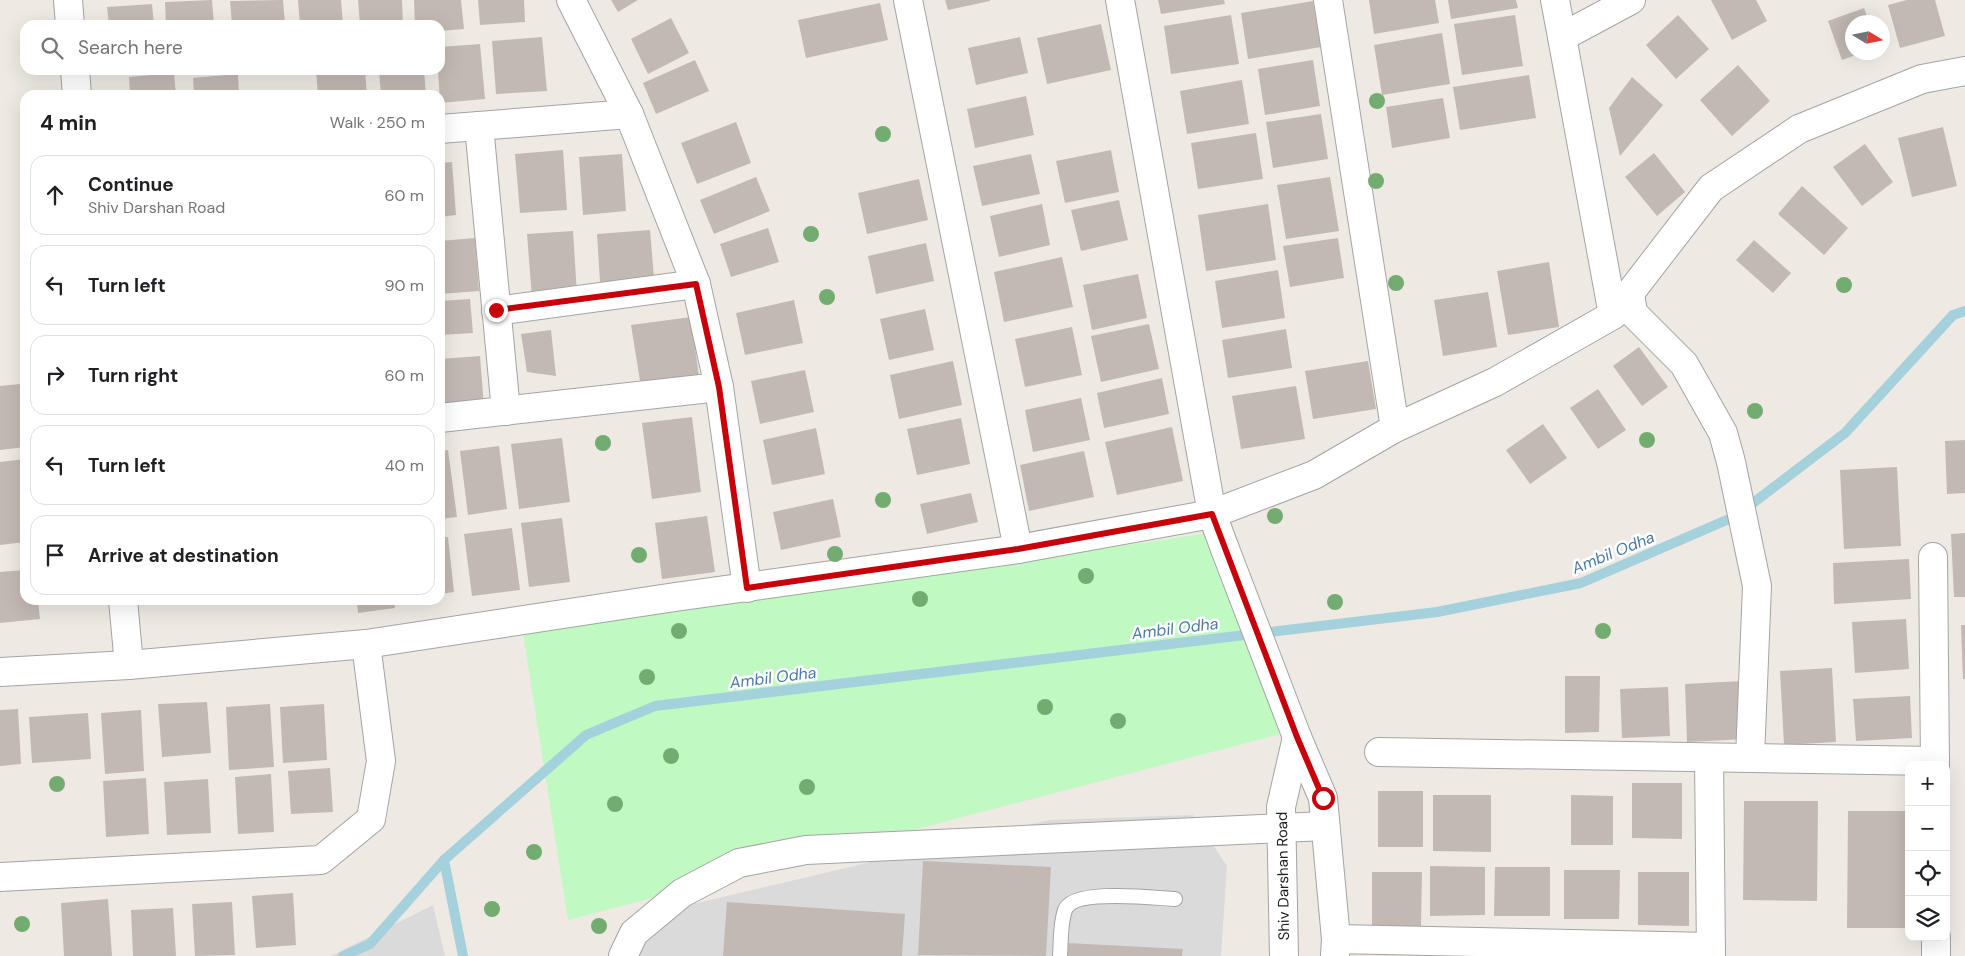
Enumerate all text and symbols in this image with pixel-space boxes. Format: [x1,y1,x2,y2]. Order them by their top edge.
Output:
north arrow [1845,15,1890,60]
search box [20,20,445,75]
icon: search [38,34,66,62]
text: Search here [78,35,183,60]
text: 4 min [40,109,97,137]
text: Walk · 250 m [330,112,425,133]
text: Continue [88,172,174,197]
icon: ahead [41,181,69,209]
text: 60 m [384,185,424,206]
text: Shiv Darshan Road [88,197,225,218]
icon: left [41,271,69,299]
text: Turn left [88,273,166,298]
text: 90 m [384,275,424,296]
route end [485,299,508,322]
icon: right [41,361,69,389]
text: Turn right [88,363,178,388]
text: 60 m [384,365,424,386]
icon: left [41,451,69,479]
text: Turn left [88,453,166,478]
text: 40 m [385,455,424,476]
water label: Ambil Odha [1568,526,1658,579]
icon: arrive [41,541,69,569]
text: Arrive at destination [88,543,279,568]
water label: Ambil Odha [1130,613,1220,644]
water label: Ambil Odha [728,662,818,693]
map controls [1905,761,1950,941]
button: + [1905,761,1950,806]
route start [1312,787,1335,810]
button: − [1905,806,1950,851]
street label: Shiv Darshan Road [1272,811,1294,941]
button: locate [1905,851,1950,896]
button: layers [1905,896,1950,941]

